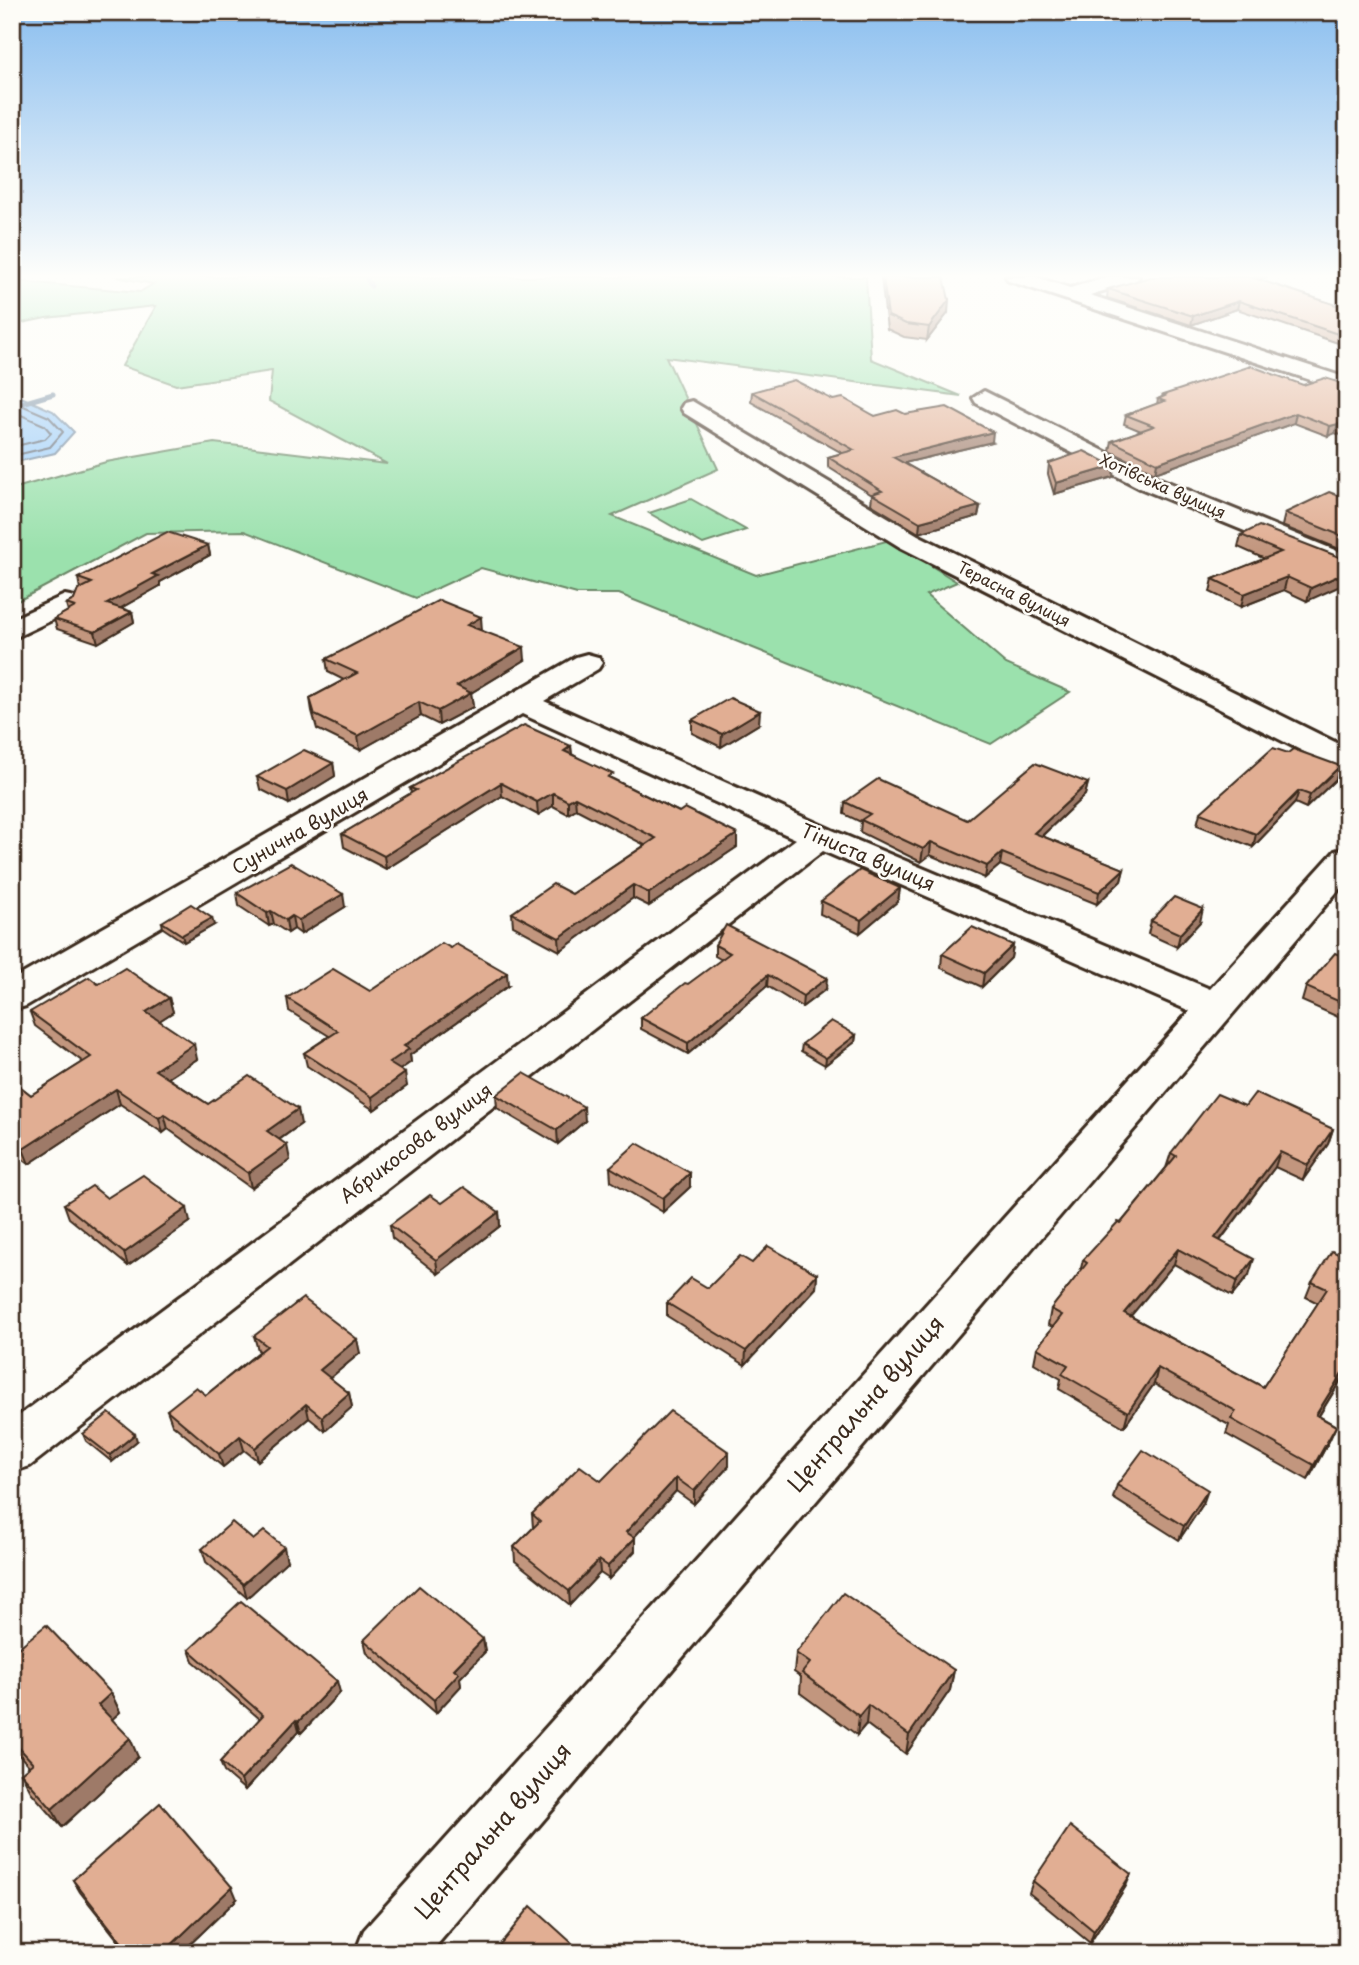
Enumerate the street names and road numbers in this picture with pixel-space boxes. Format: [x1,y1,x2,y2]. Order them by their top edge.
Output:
street label: Хотівська вулиця [1097,447,1230,524]
street label: Терасна вулиця [954,554,1075,632]
street label: Сунична вулиця [226,780,373,881]
street label: Тіниста вулиця [797,815,940,897]
street label: Абрикосова вулиця [333,1075,498,1209]
street label: Центральна вулиця [778,1307,952,1499]
street label: Центральна вулиця [405,1734,579,1926]

